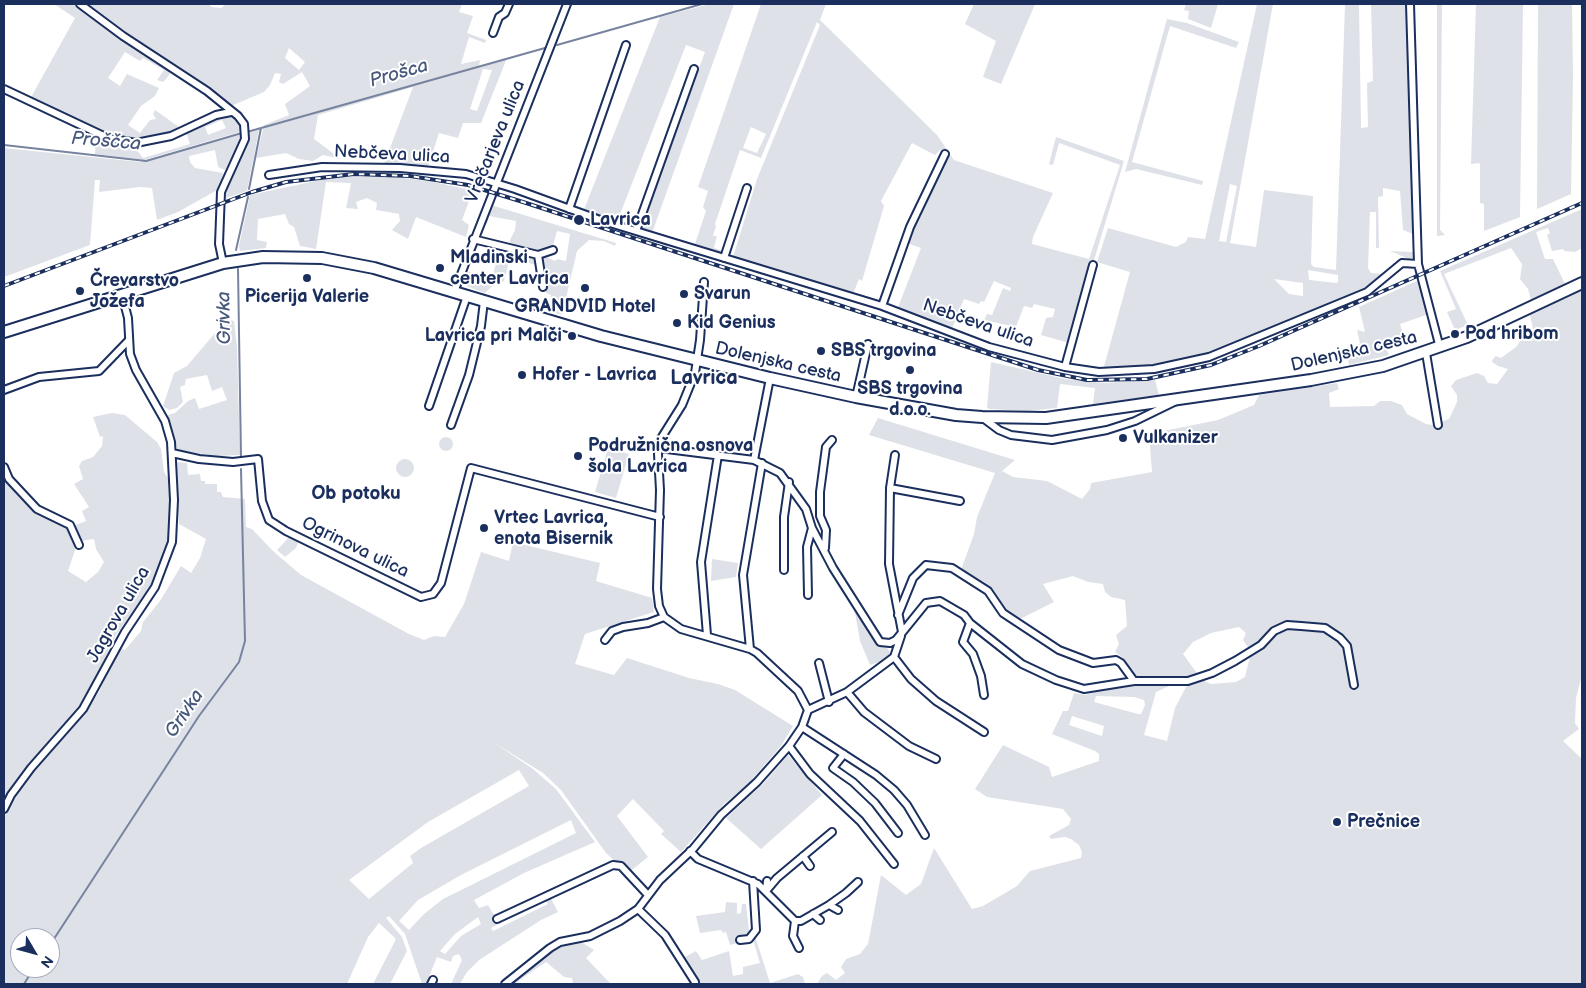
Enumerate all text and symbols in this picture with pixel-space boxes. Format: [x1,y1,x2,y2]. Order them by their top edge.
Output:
water label: Prošca [367,55,431,93]
street label: Vrečarjeva ulica [462,77,530,207]
water label: Proščca [70,128,142,156]
street label: Nebčeva ulica [333,141,451,169]
place label: Lavrica [590,209,651,231]
marker: Lavrica [572,213,586,227]
place label: Mladinski center Lavrica [450,247,569,290]
marker: Mladinski center Lavrica [434,262,446,274]
place label: Črevarstvo Jožefa [90,270,179,312]
marker: Picerija Valerie [301,272,313,284]
marker: GRANDVID Hotel [579,282,591,294]
place label: Svarun [694,283,751,305]
marker: Črevarstvo Jožefa [74,285,86,297]
place label: Picerija Valerie [245,286,369,308]
marker: Svarun [678,288,690,300]
water label: Grivka [213,291,237,345]
street label: Nebčeva ulica [920,295,1036,353]
place label: GRANDVID Hotel [514,296,656,318]
place label: Kid Genius [687,312,776,334]
marker: Kid Genius [671,317,683,329]
place label: Pod hribom [1465,323,1559,345]
place label: Lavrica pri Malči [425,325,562,347]
street label: Dolenjska cesta [1289,327,1419,377]
marker: Pod hribom [1449,328,1461,340]
marker: Lavrica pri Malči [566,330,578,342]
street label: Dolenjska cesta [713,338,843,388]
place label: SBS trgovina [831,340,937,362]
marker: SBS trgovina [815,345,827,357]
place label: Hofer - Lavrica [532,364,657,386]
marker: SBS trgovina d.o.o. [904,364,916,376]
district label: Lavrica [670,367,738,391]
marker: Hofer - Lavrica [516,369,528,381]
place label: SBS trgovina d.o.o. [857,378,963,420]
place label: Vulkanizer [1133,427,1218,449]
marker: Vulkanizer [1117,432,1129,444]
place label: Podružnična osnova šola Lavrica [588,435,753,478]
marker: Podružnična osnova šola Lavrica [572,450,584,462]
district label: Ob potoku [311,483,401,505]
place label: Vrtec Lavrica, enota Bisernik [494,507,613,550]
street label: Ogrinova ulica [298,513,412,583]
marker: Vrtec Lavrica, enota Bisernik [478,522,490,534]
street label: Jagrova ulica [83,563,155,667]
water label: Grivka [161,686,209,742]
place label: Prečnice [1347,811,1420,833]
marker: Prečnice [1331,816,1343,828]
north arrow [10,928,60,978]
text: N [37,952,57,971]

